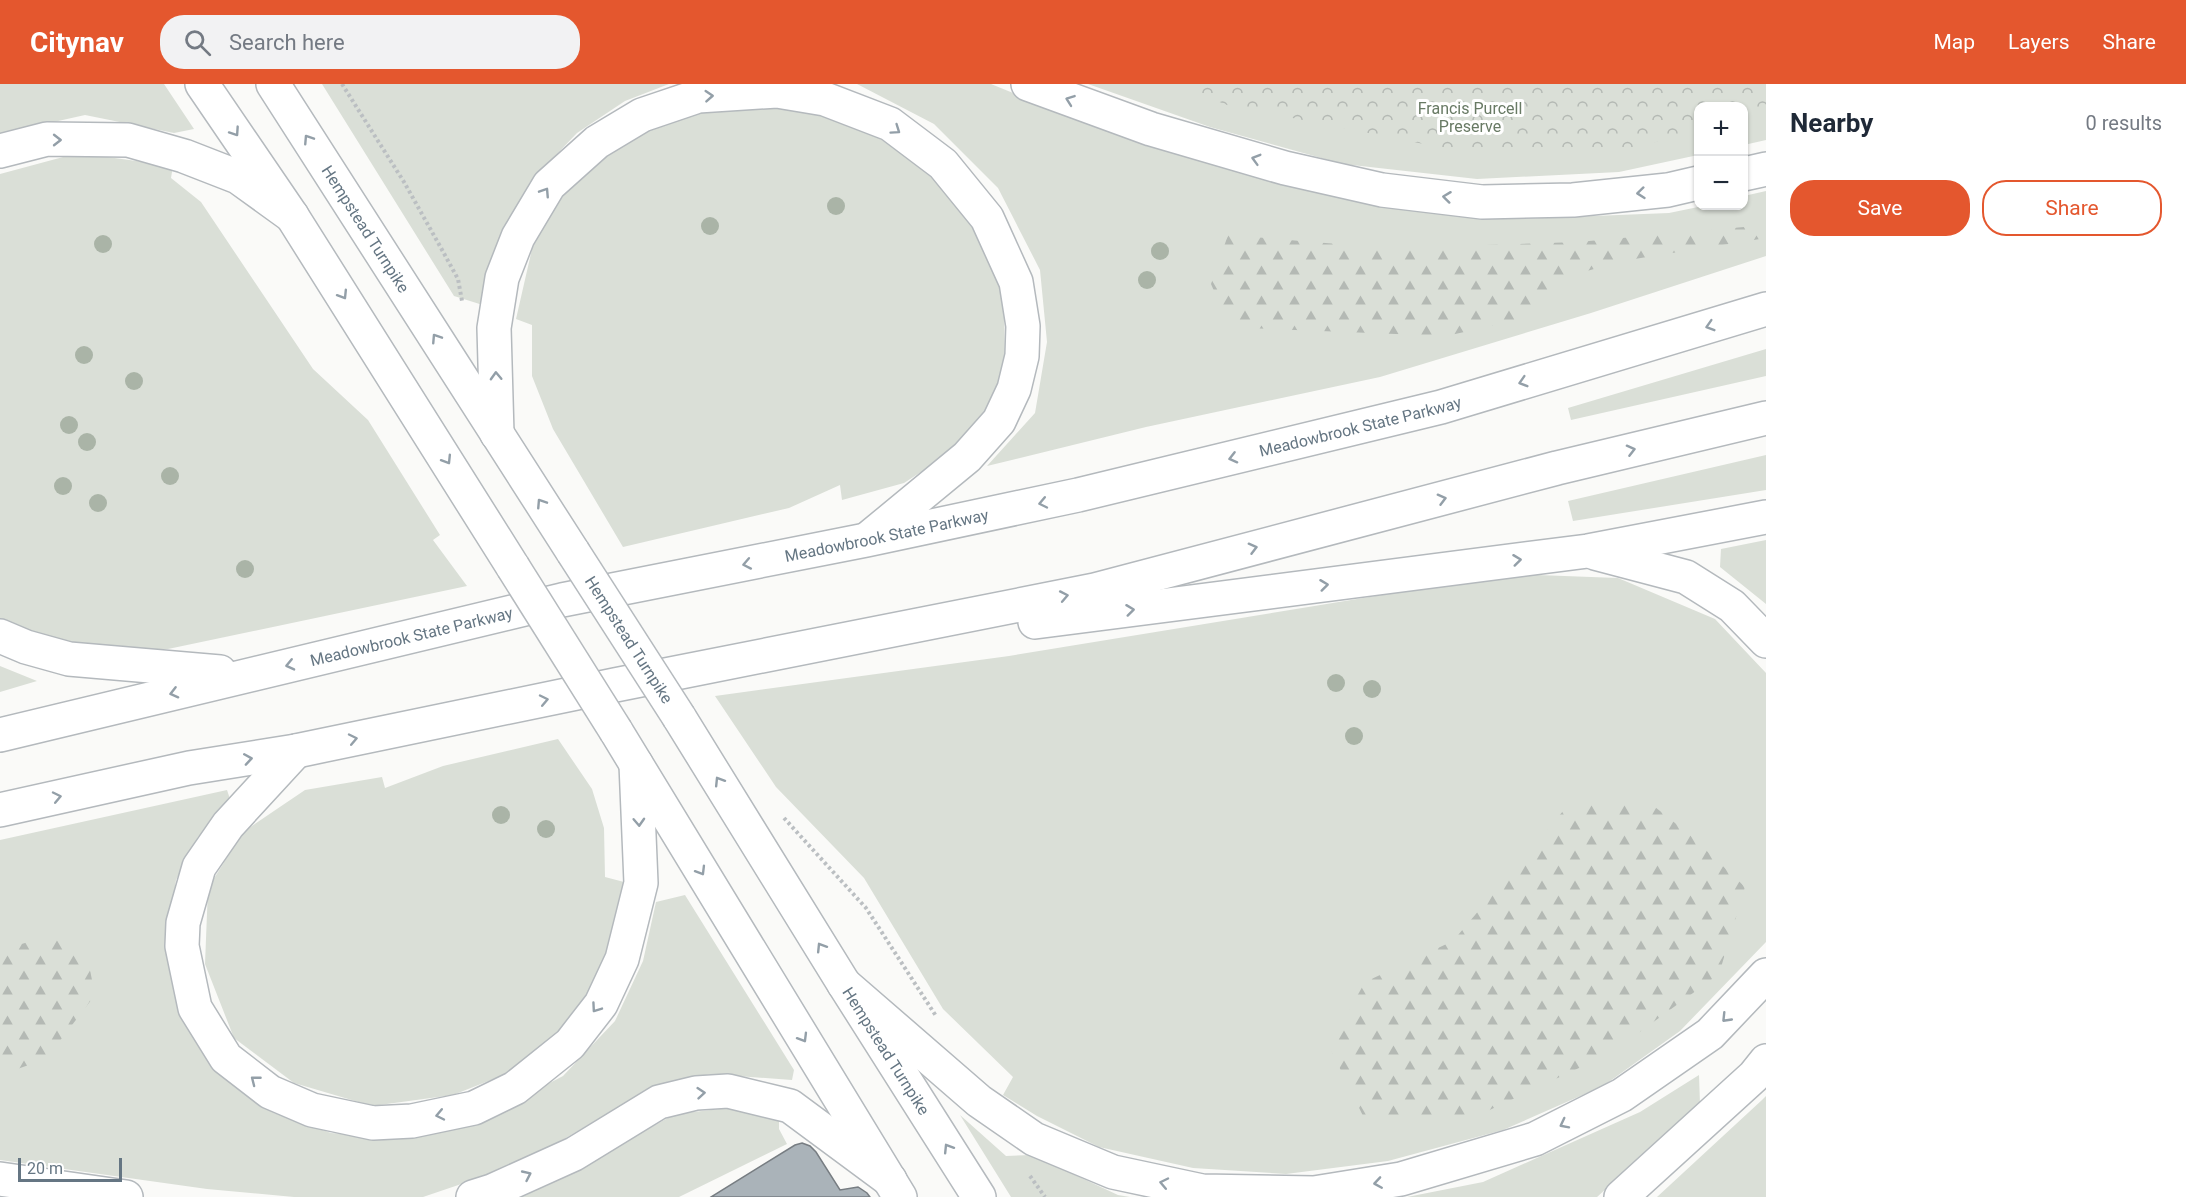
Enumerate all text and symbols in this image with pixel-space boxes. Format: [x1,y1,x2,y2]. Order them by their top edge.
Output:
search box [160,15,580,69]
text: Citynav [30,26,124,59]
icon: search [181,26,214,59]
text: Search here [229,30,345,55]
text: Map [1933,30,1975,54]
text: Layers [2008,30,2069,54]
text: Share [2102,30,2156,54]
one-way arrow [704,89,713,102]
one-way arrow [1065,94,1076,107]
park label: Francis Purcell Preserve [1418,99,1522,136]
map controls [1694,102,1748,210]
button: + [1694,102,1748,156]
text: Nearby [1790,108,1873,138]
text: 0 results [2086,111,2162,135]
one-way arrow [890,123,901,134]
one-way arrow [228,126,239,137]
one-way arrow [53,134,62,146]
one-way arrow [304,135,316,145]
one-way arrow [1251,154,1261,167]
button: − [1694,156,1748,210]
street label: Hempstead Turnpike [318,162,413,296]
button: Save [1790,180,1970,236]
button: Share [1982,180,2162,236]
one-way arrow [1636,186,1645,199]
one-way arrow [537,188,549,198]
one-way arrow [1442,192,1451,204]
one-way arrow [335,289,347,299]
one-way arrow [1705,319,1716,331]
one-way arrow [432,334,443,345]
one-way arrow [489,371,502,380]
one-way arrow [1518,375,1529,387]
street label: Meadowbrook State Parkway [1257,392,1464,461]
one-way arrow [1626,445,1636,458]
one-way arrow [1228,450,1238,463]
one-way arrow [440,454,452,464]
one-way arrow [1437,493,1447,506]
one-way arrow [1039,496,1049,509]
one-way arrow [538,498,549,509]
street label: Meadowbrook State Parkway [783,505,991,566]
one-way arrow [1248,543,1258,556]
one-way arrow [1513,554,1522,566]
one-way arrow [742,557,752,570]
street label: Hempstead Turnpike [581,573,677,707]
one-way arrow [1319,579,1328,591]
one-way arrow [1059,590,1069,603]
street label: Meadowbrook State Parkway [308,603,515,670]
one-way arrow [1126,604,1135,617]
one-way arrow [285,657,295,670]
one-way arrow [169,685,179,698]
one-way arrow [539,694,549,707]
one-way arrow [348,733,358,746]
one-way arrow [244,753,253,765]
one-way arrow [714,777,726,787]
one-way arrow [52,792,62,805]
one-way arrow [632,818,645,827]
one-way arrow [694,865,706,875]
one-way arrow [817,943,829,953]
street label: Hempstead Turnpike [838,984,933,1118]
one-way arrow [592,1002,603,1013]
one-way arrow [1722,1010,1733,1021]
one-way arrow [795,1031,806,1042]
one-way arrow [250,1077,261,1088]
one-way arrow [697,1087,706,1100]
one-way arrow [435,1108,445,1121]
one-way arrow [1559,1117,1570,1129]
one-way arrow [944,1143,955,1154]
scale bar [18,1155,122,1182]
text: 20 m [27,1159,63,1178]
one-way arrow [520,1171,531,1183]
one-way arrow [1374,1176,1383,1188]
one-way arrow [1159,1177,1169,1190]

